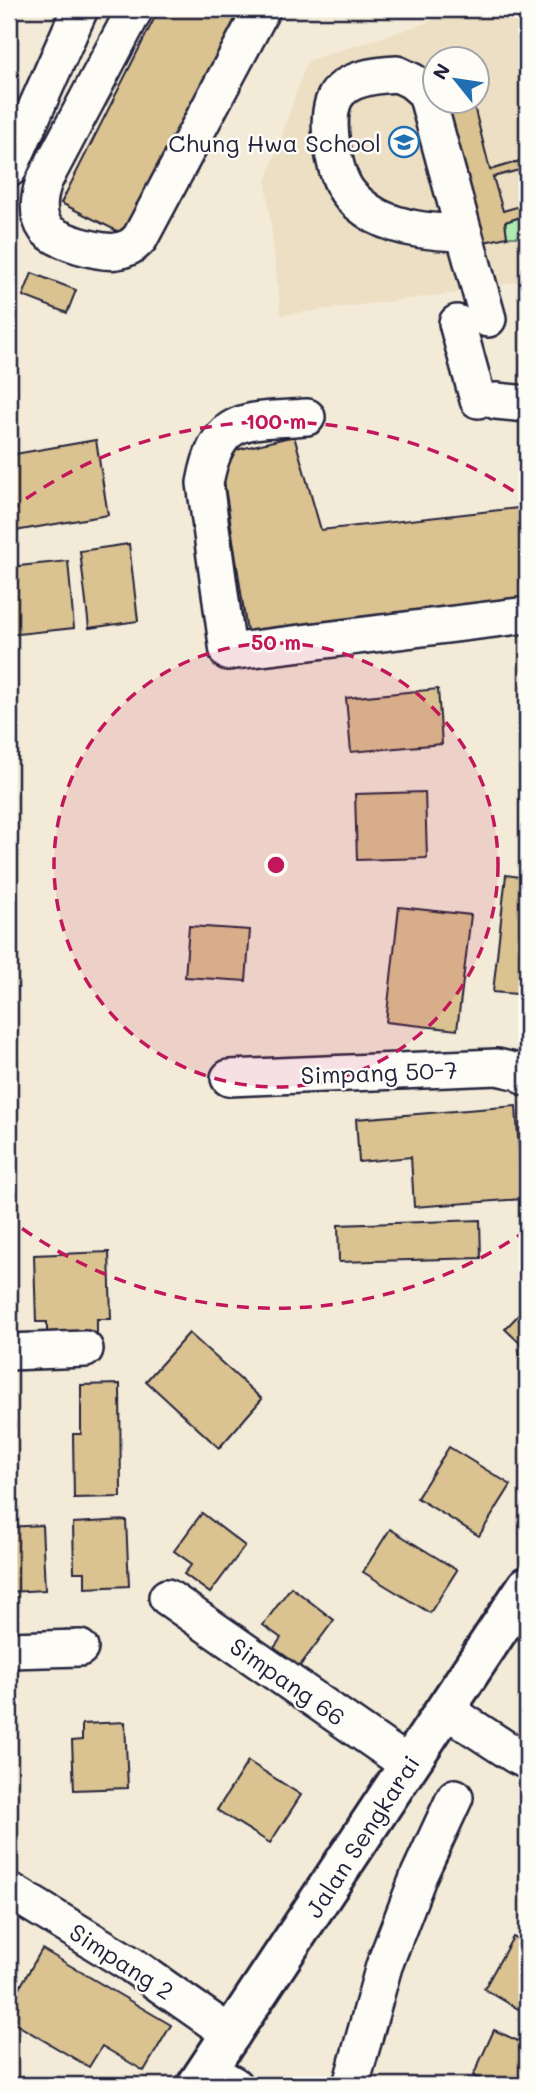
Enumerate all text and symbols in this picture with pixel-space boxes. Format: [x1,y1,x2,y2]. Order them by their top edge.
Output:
north arrow [420,46,490,116]
text: N [426,59,455,84]
school or university icon: Chung Hwa School [387,125,421,159]
place label: Chung Hwa School [168,127,381,158]
text: 100 m [246,407,306,434]
text: 50 m [251,628,301,655]
centre of rings [264,853,288,877]
street label: Simpang 50-7 [300,1054,458,1090]
street label: Simpang 66 [224,1630,352,1732]
street label: Jalan Sengkarai [298,1749,426,1923]
street label: Simpang 2 [64,1916,180,2006]

